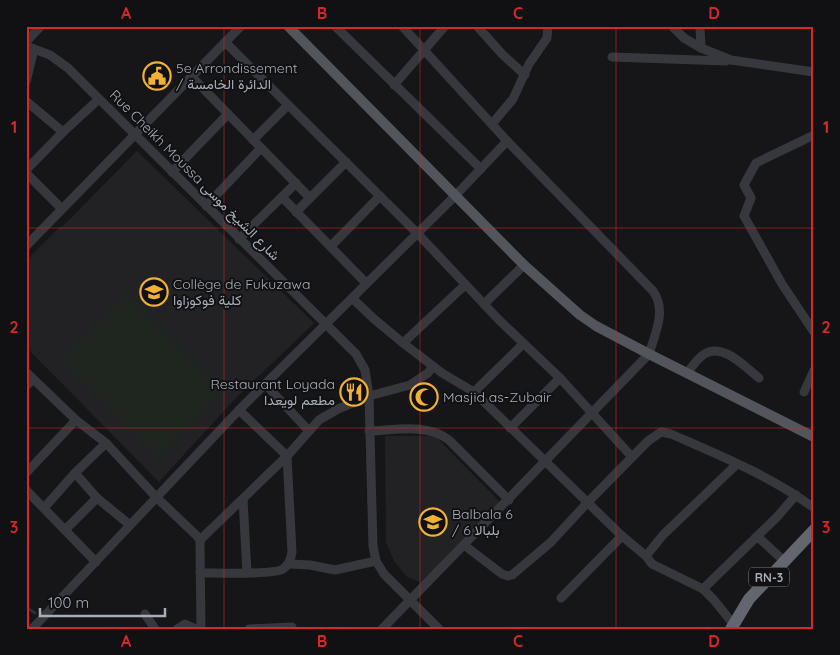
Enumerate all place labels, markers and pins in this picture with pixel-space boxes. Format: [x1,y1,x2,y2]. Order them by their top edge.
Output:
place label: 5e Arrondissement / الدائرة الخامسة [176,59,298,93]
public building icon: 5e Arrondissement / الدائرة الخامسة [142,61,172,91]
place label: Collège de Fukuzawa كلية فوكوزاوا [173,275,310,309]
school or university icon: Collège de Fukuzawa كلية فوكوزاوا [139,277,169,307]
place label: Restaurant Loyada مطعم لويعدا [210,375,335,409]
restaurant icon: Restaurant Loyada مطعم لويعدا [339,377,369,407]
mosque icon: Masjid as-Zubair [409,382,439,412]
place label: Masjid as-Zubair [443,388,552,406]
place label: Balbala 6 / بلبالا 6 [452,505,513,539]
school or university icon: Balbala 6 / بلبالا 6 [418,507,448,537]

